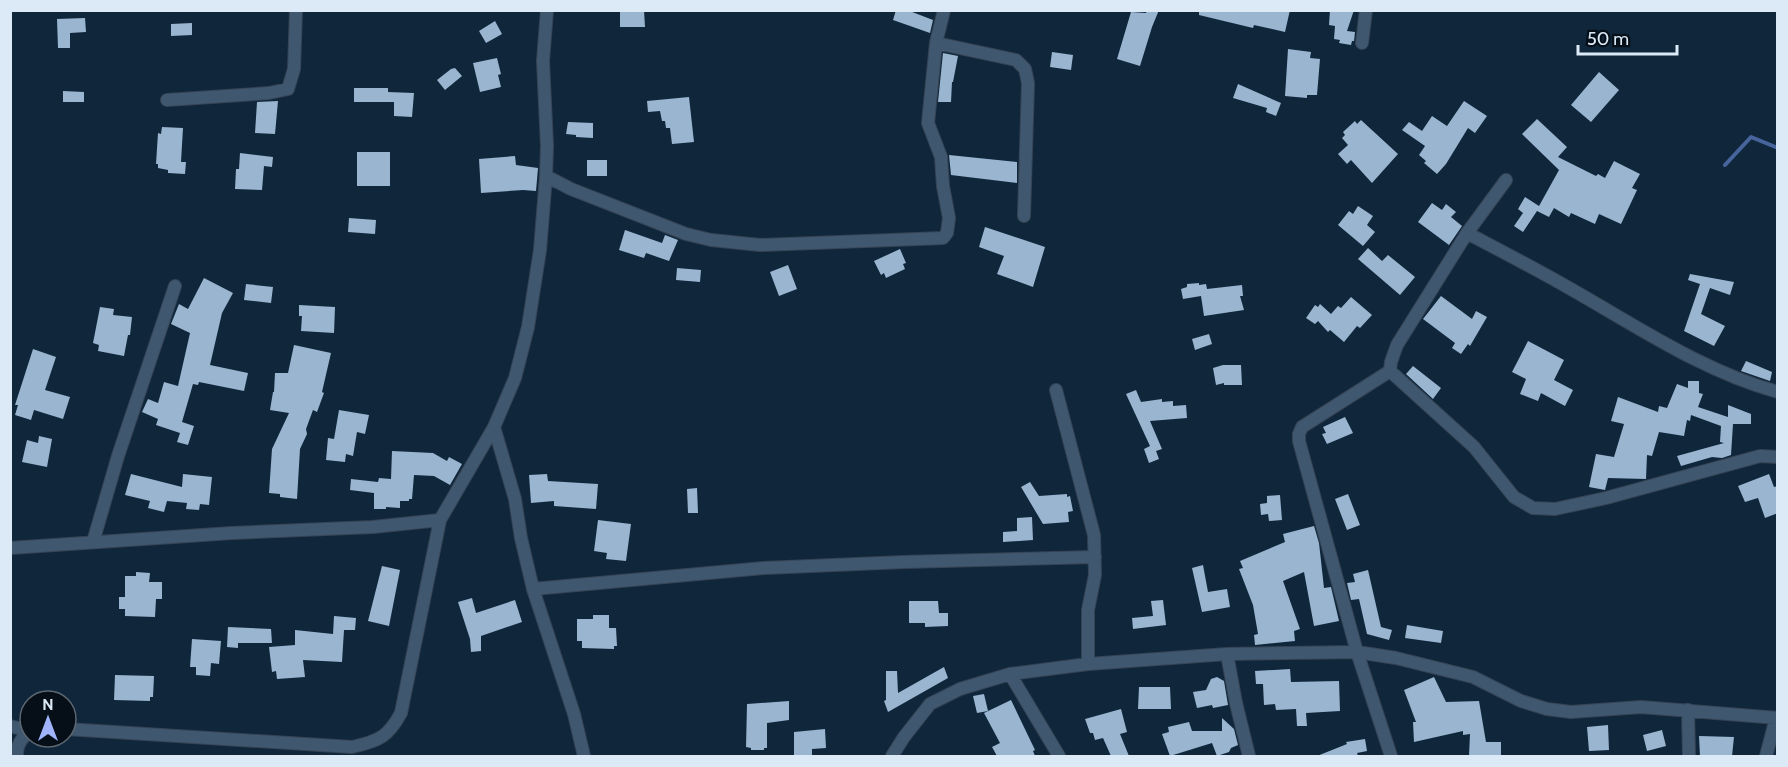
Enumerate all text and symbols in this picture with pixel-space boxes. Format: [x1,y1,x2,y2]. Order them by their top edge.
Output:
scale bar [1578,18,1677,56]
text: 50 m [1587,28,1629,50]
north arrow [18,689,78,749]
text: N [42,695,54,714]

